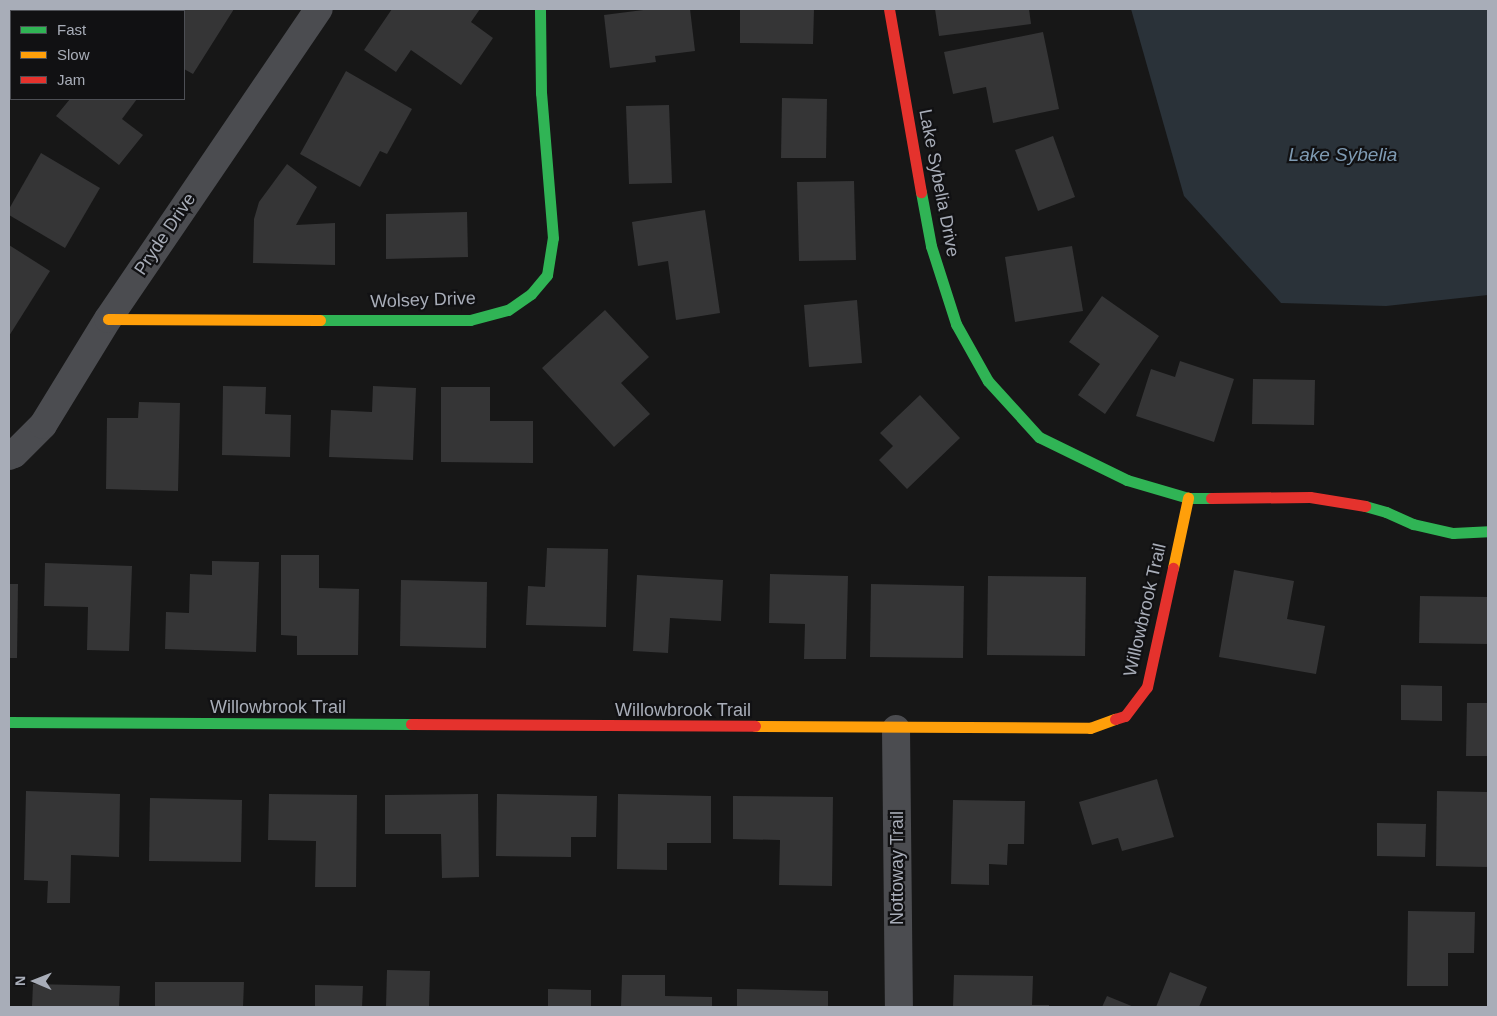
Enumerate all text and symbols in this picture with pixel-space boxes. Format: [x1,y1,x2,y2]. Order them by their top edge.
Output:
legend [10,10,185,100]
text: Fast [57,21,86,38]
text: Slow [57,46,90,63]
text: Jam [57,71,85,88]
street label: Lake Sybelia Drive [914,107,964,259]
water label: Lake Sybelia [1289,144,1397,166]
street label: Pryde Drive [130,189,200,279]
street label: Wolsey Drive [370,287,476,313]
street label: Willowbrook Trail [1119,541,1171,679]
street label: Willowbrook Trail [210,696,346,718]
street label: Willowbrook Trail [615,699,751,721]
street label: Nottoway Trail [886,811,908,925]
north arrow [10,956,60,1006]
text: N [12,976,28,986]

